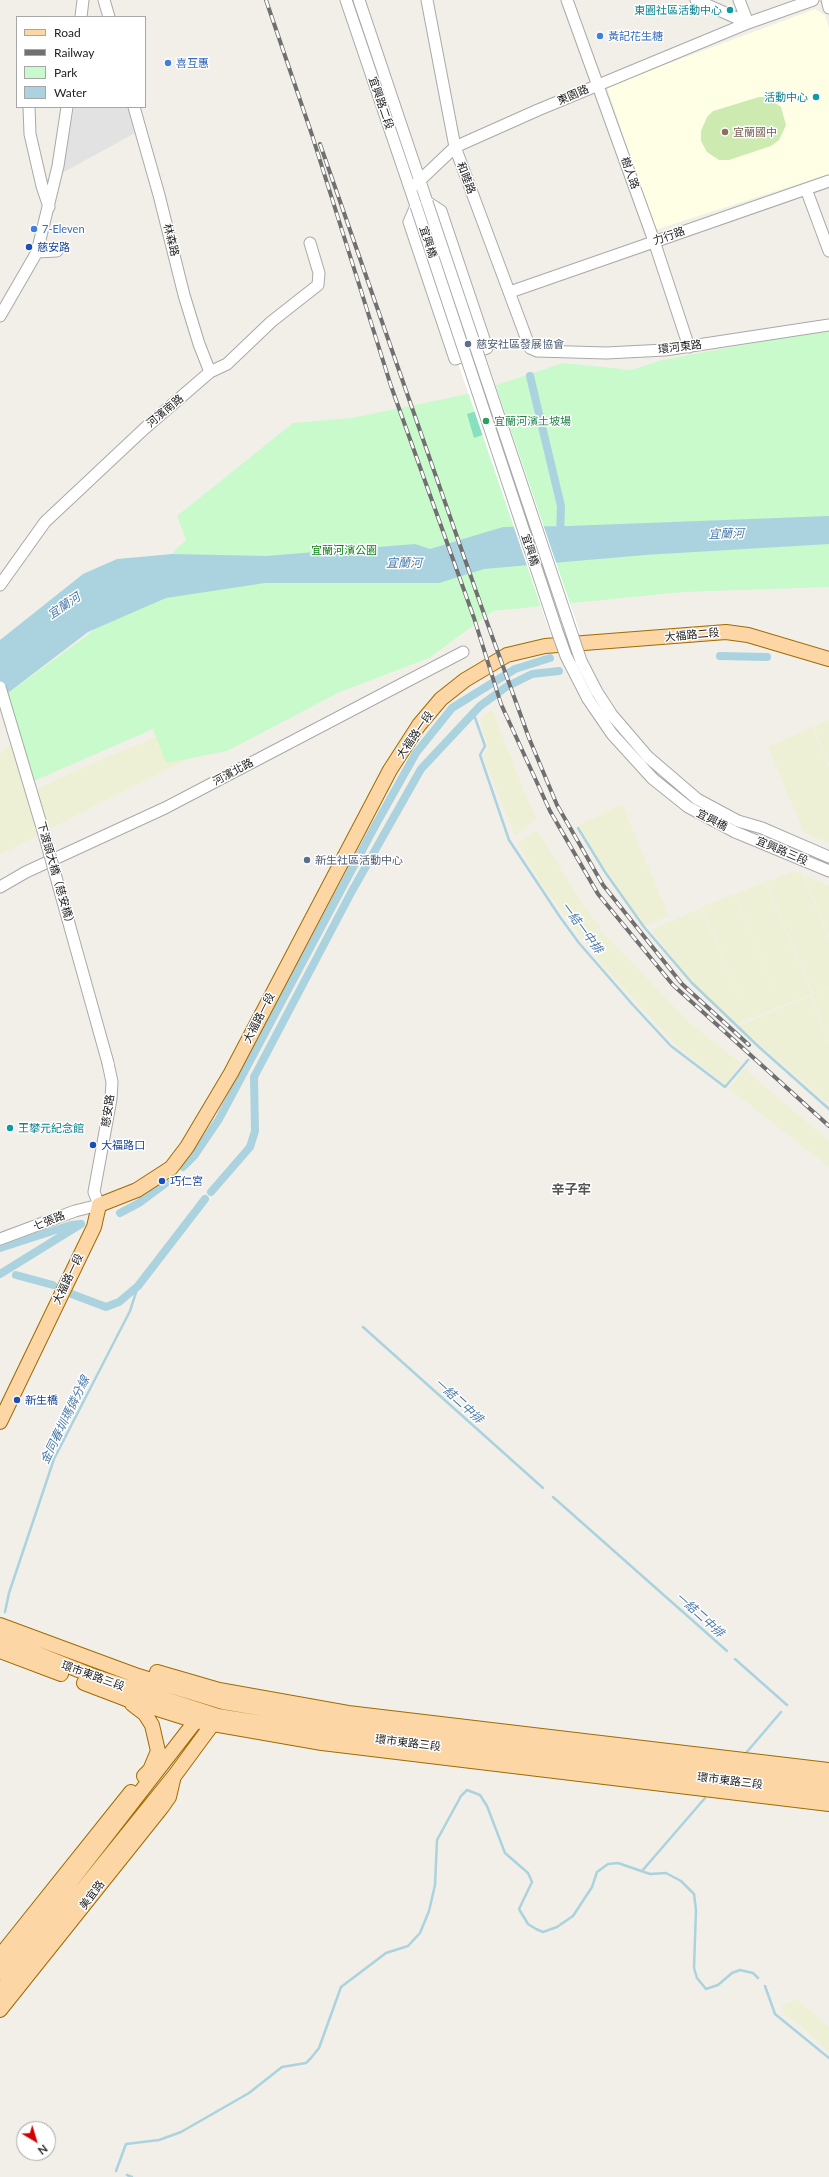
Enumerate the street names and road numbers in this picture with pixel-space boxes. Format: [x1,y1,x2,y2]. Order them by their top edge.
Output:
street label: 宜興路二段 [366,75,396,131]
street label: 東園路 [555,82,591,108]
street label: 樹人路 [618,155,642,191]
street label: 和睦路 [454,160,478,196]
street label: 林森路 [161,222,181,258]
street label: 宜興橋 [417,224,439,260]
street label: 力行路 [651,224,687,248]
street label: 環河東路 [657,338,703,356]
street label: 河濱南路 [144,392,186,430]
street label: 宜興橋 [519,532,541,568]
street label: 大福路二段 [664,626,720,644]
street label: 大福路一段 [394,709,436,761]
street label: 河濱北路 [210,756,256,788]
street label: 宜興橋 [694,807,730,833]
street label: 下渡頭大橋（慈安橋） [34,820,78,930]
street label: 宜興路三段 [754,834,810,868]
street label: 大福路一段 [241,991,277,1045]
street label: 慈安路 [99,1094,117,1128]
street label: 七張路 [31,1209,67,1233]
street label: 大福路一段 [50,1251,86,1307]
street label: 環市東路三段 [60,1659,126,1693]
street label: 環市東路三段 [374,1732,442,1754]
street label: 環市東路三段 [696,1770,764,1792]
street label: 美宜路 [77,1878,107,1912]

